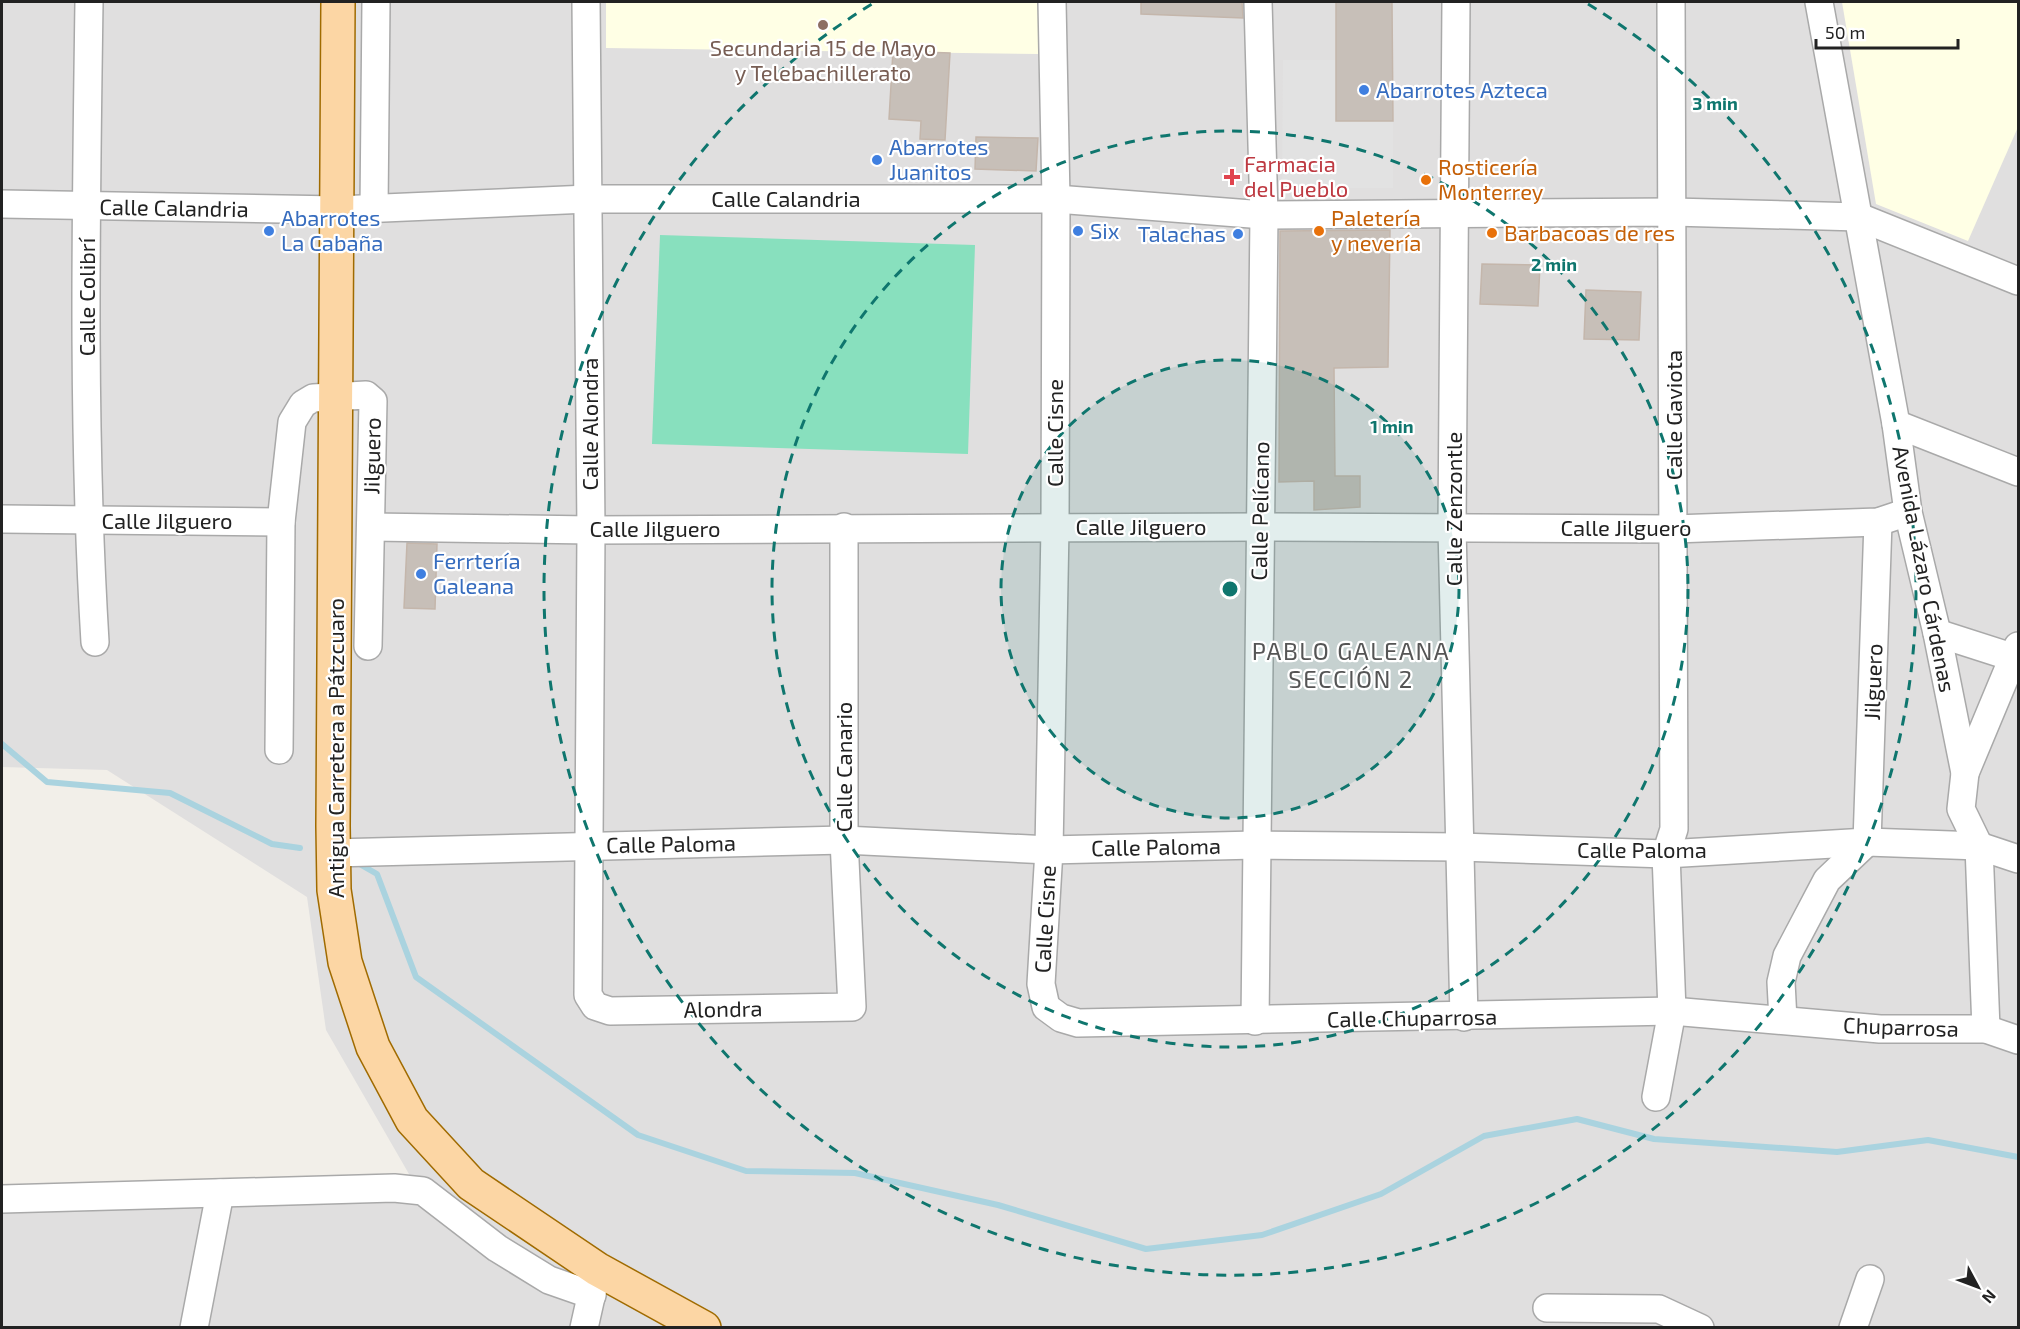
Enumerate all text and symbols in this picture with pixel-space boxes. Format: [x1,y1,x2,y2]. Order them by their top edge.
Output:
scale bar [1816,12,1958,50]
marker: Secundaria 15 de Mayo y Telebachillerato [816,18,830,32]
text: 50 m [1825,21,1865,43]
place label: Secundaria 15 de Mayo y Telebachillerato [710,34,936,85]
place label: Abarrotes Azteca [1376,76,1548,102]
marker: Abarrotes Azteca [1357,83,1371,97]
text: 3 min [1692,92,1738,114]
place label: Abarrotes Juanitos [889,133,989,184]
place label: Farmacia del Pueblo [1244,150,1348,201]
marker: Abarrotes Juanitos [870,153,884,167]
place label: Rosticería Monterrey [1438,153,1544,204]
marker: Farmacia del Pueblo [1225,170,1239,184]
marker: Rosticería Monterrey [1419,173,1433,187]
street label: Calle Calandria [711,185,861,211]
street label: Calle Calandria [99,193,249,221]
place label: Abarrotes La Cabaña [281,204,383,255]
place label: Paletería y nevería [1331,204,1421,255]
place label: Six [1090,217,1120,243]
place label: Barbacoas de res [1504,219,1675,245]
place label: Talachas [1138,220,1226,246]
marker: Abarrotes La Cabaña [262,224,276,238]
marker: Six [1071,224,1085,238]
marker: Paletería y nevería [1312,224,1326,238]
marker: Barbacoas de res [1485,226,1499,240]
marker: Talachas [1231,227,1245,241]
street label: Calle Colibrí [73,236,99,356]
text: 2 min [1531,253,1577,275]
street label: Calle Gaviota [1660,350,1686,480]
street label: Calle Alondra [576,358,602,490]
street label: Calle Cisne [1041,379,1067,487]
text: 1 min [1370,415,1414,437]
street label: Jilguero [357,417,385,495]
street label: Calle Zenzontle [1440,432,1466,586]
street label: Calle Pelícano [1245,441,1273,581]
street label: Avenida Lázaro Cárdenas [1888,443,1962,694]
street label: Calle Jilguero [101,507,233,533]
street label: Calle Jilguero [1075,513,1207,539]
street label: Calle Jilguero [1560,514,1692,540]
street label: Calle Jilguero [589,515,721,541]
place label: Ferrtería Galeana [433,547,521,598]
marker: Ferrtería Galeana [414,567,428,581]
centre of rings [1220,579,1240,599]
street label: Antigua Carretera a Pátzcuaro [322,598,348,898]
district label: PABLO GALEANA SECCIÓN 2 [1252,636,1450,693]
street label: Jilguero [1858,643,1886,721]
street label: Calle Canario [830,702,856,832]
street label: Calle Paloma [606,829,736,857]
street label: Calle Paloma [1091,832,1221,860]
street label: Calle Paloma [1577,836,1707,862]
street label: Calle Cisne [1028,864,1060,974]
street label: Alondra [683,994,763,1022]
street label: Calle Chuparrosa [1327,1003,1497,1031]
street label: Chuparrosa [1843,1011,1959,1041]
north arrow [1948,1257,2008,1317]
text: N [1979,1287,2001,1308]

